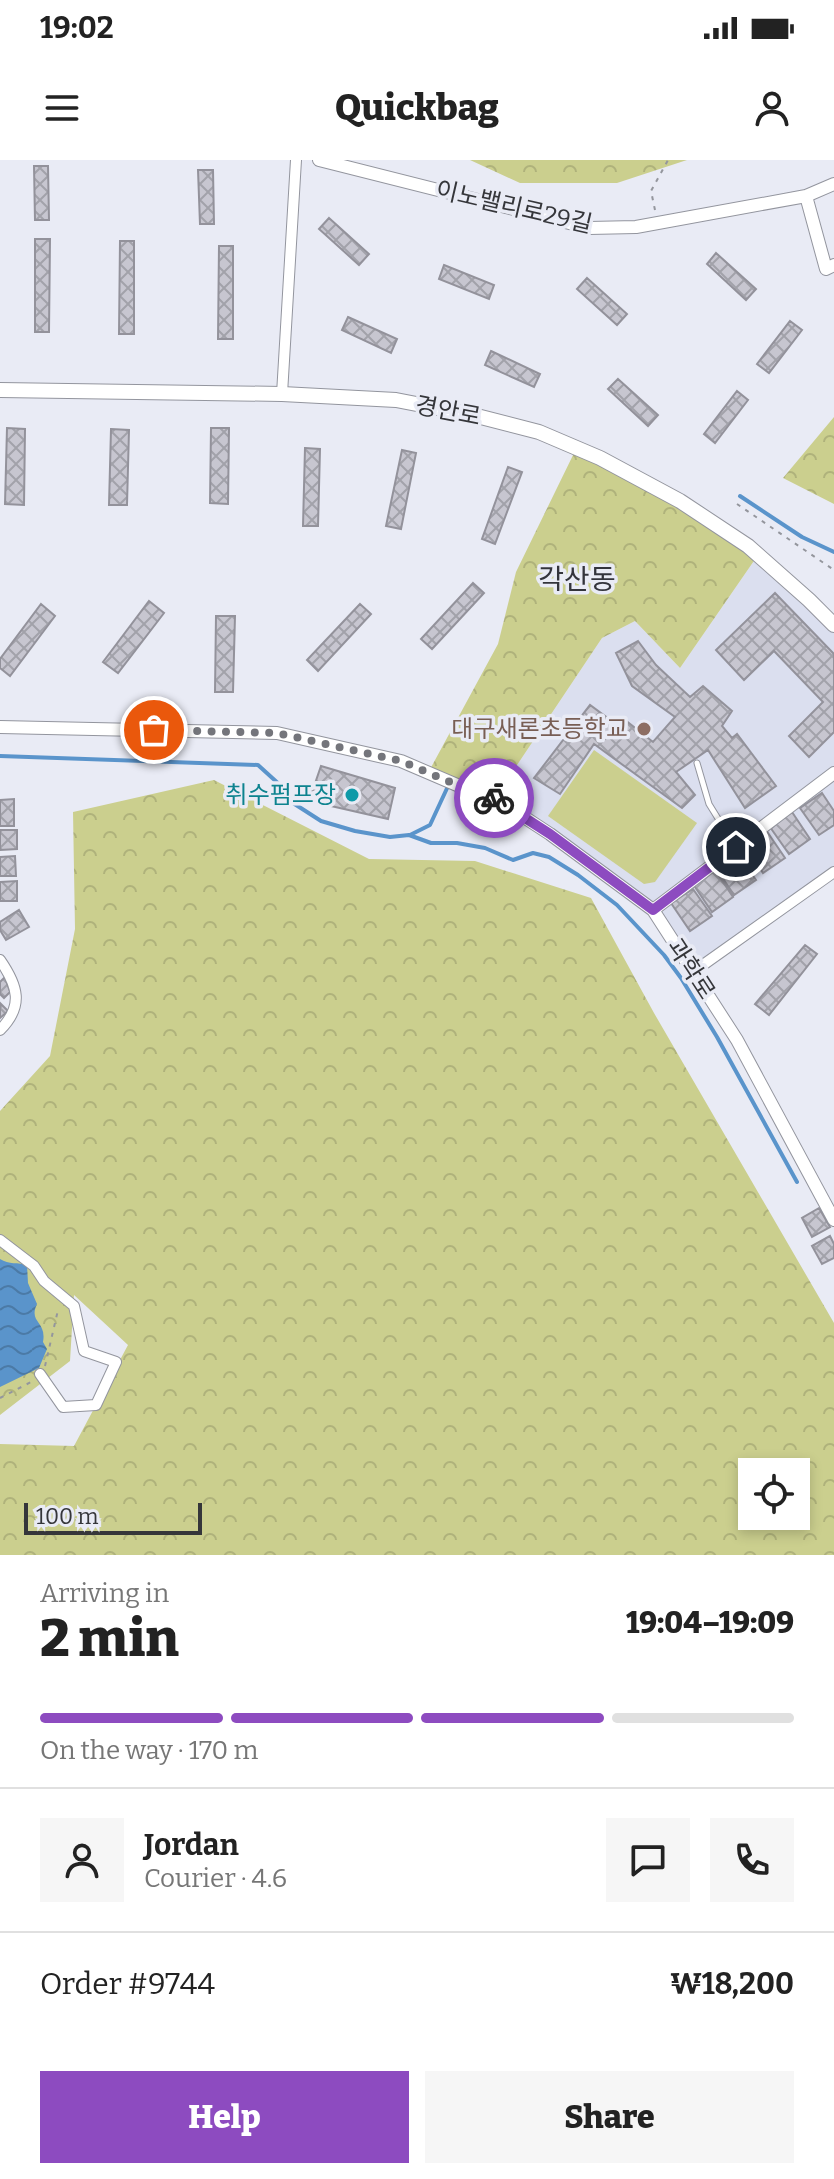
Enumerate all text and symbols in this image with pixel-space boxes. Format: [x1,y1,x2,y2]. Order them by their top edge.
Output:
text: 19:02 [40,10,114,46]
icon: menu [40,86,84,130]
text: Quickbag [335,86,499,130]
icon: person [750,86,794,130]
street label: 이노밸리로29길 [433,175,595,239]
street label: 경안로 [413,391,483,431]
district label: 각산동 [538,563,616,596]
pin [120,696,188,764]
icon: bag [132,708,176,752]
place label: 대구새론초등학교 [451,715,628,743]
marker: 대구새론초등학교 [635,720,653,738]
courier [454,758,534,838]
icon: bike [472,776,516,820]
place label: 취수펌프장 [226,781,336,809]
marker: 취수펌프장 [343,786,361,804]
pin [702,813,770,881]
icon: home [714,825,758,869]
street label: 과학로 [661,934,721,1004]
map controls [738,1458,810,1530]
button: locate [738,1458,810,1530]
scale bar [24,1499,202,1535]
text: 100 m [36,1503,99,1530]
text: Arriving in [40,1578,169,1609]
text: 19:04–19:09 [626,1605,794,1641]
text: 2 min [40,1607,179,1670]
text: On the way · 170 m [40,1735,258,1766]
button: person [40,1818,124,1902]
button: chat [606,1818,690,1902]
button: phone [710,1818,794,1902]
text: Jordan [144,1827,239,1863]
text: Courier · 4.6 [144,1863,287,1894]
text: Order #9744 [40,1966,215,2002]
text: ₩18,200 [670,1966,794,2002]
button: Help [40,2071,409,2163]
button: Share [425,2071,794,2163]

